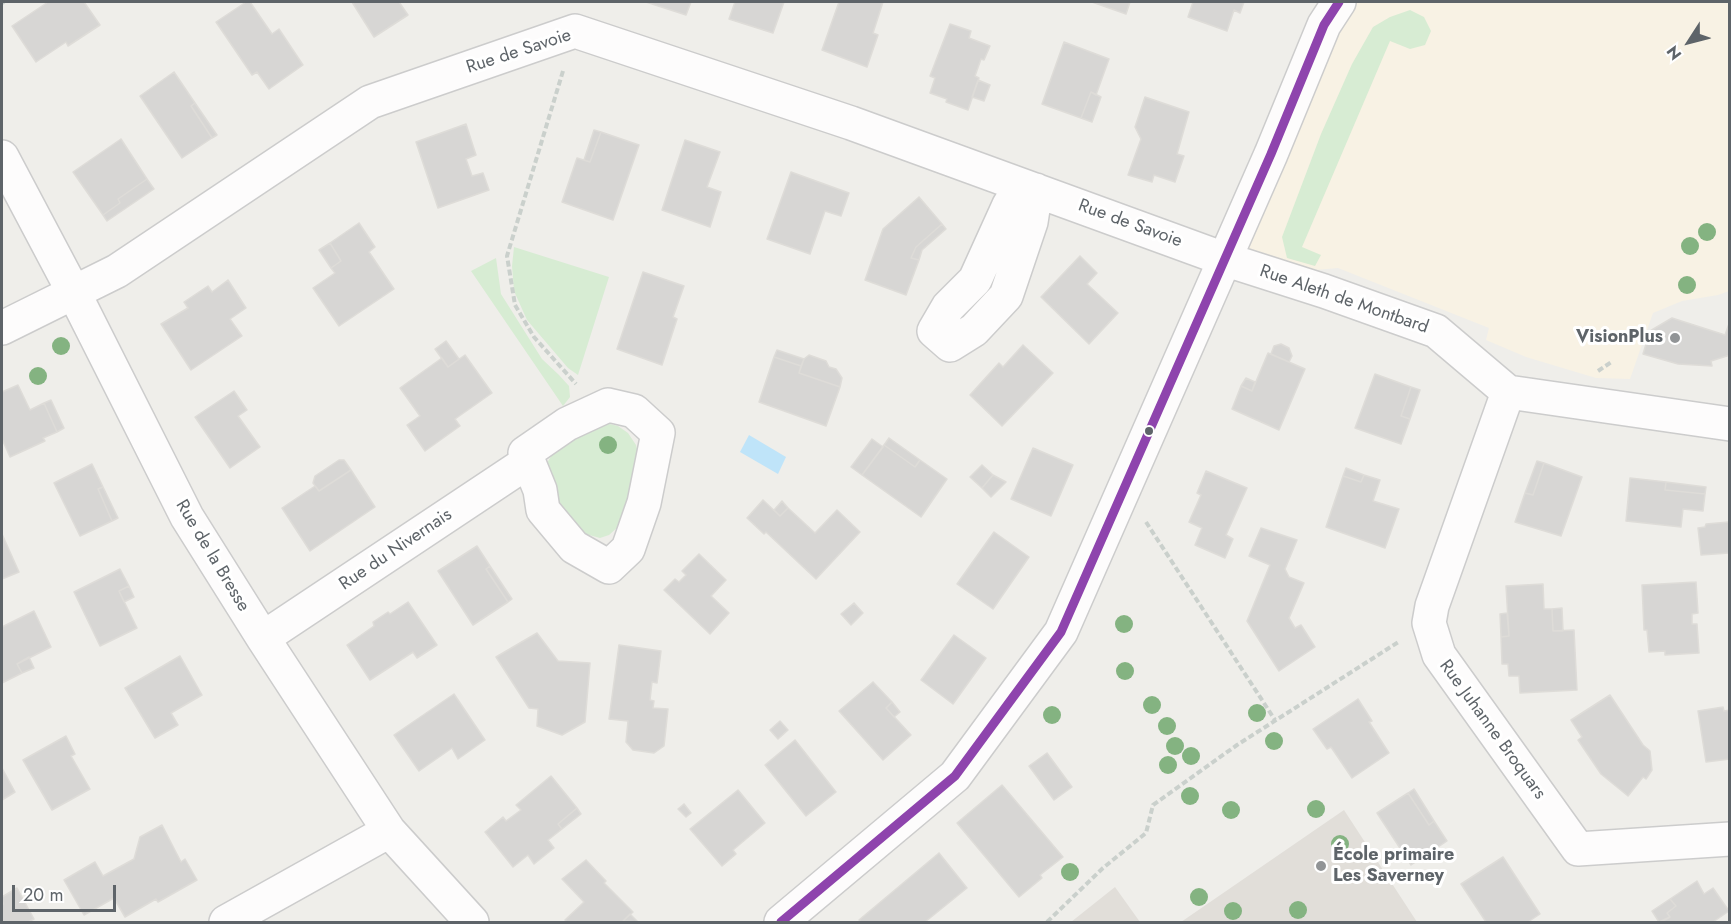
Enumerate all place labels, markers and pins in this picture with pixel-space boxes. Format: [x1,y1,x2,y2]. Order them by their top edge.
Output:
place label: VisionPlus [1576,327,1663,349]
marker: VisionPlus [1668,331,1682,345]
unlabelled marker [1143,425,1155,437]
place label: École primaire Les Saverney [1333,845,1454,888]
marker: École primaire Les Saverney [1314,859,1328,873]

